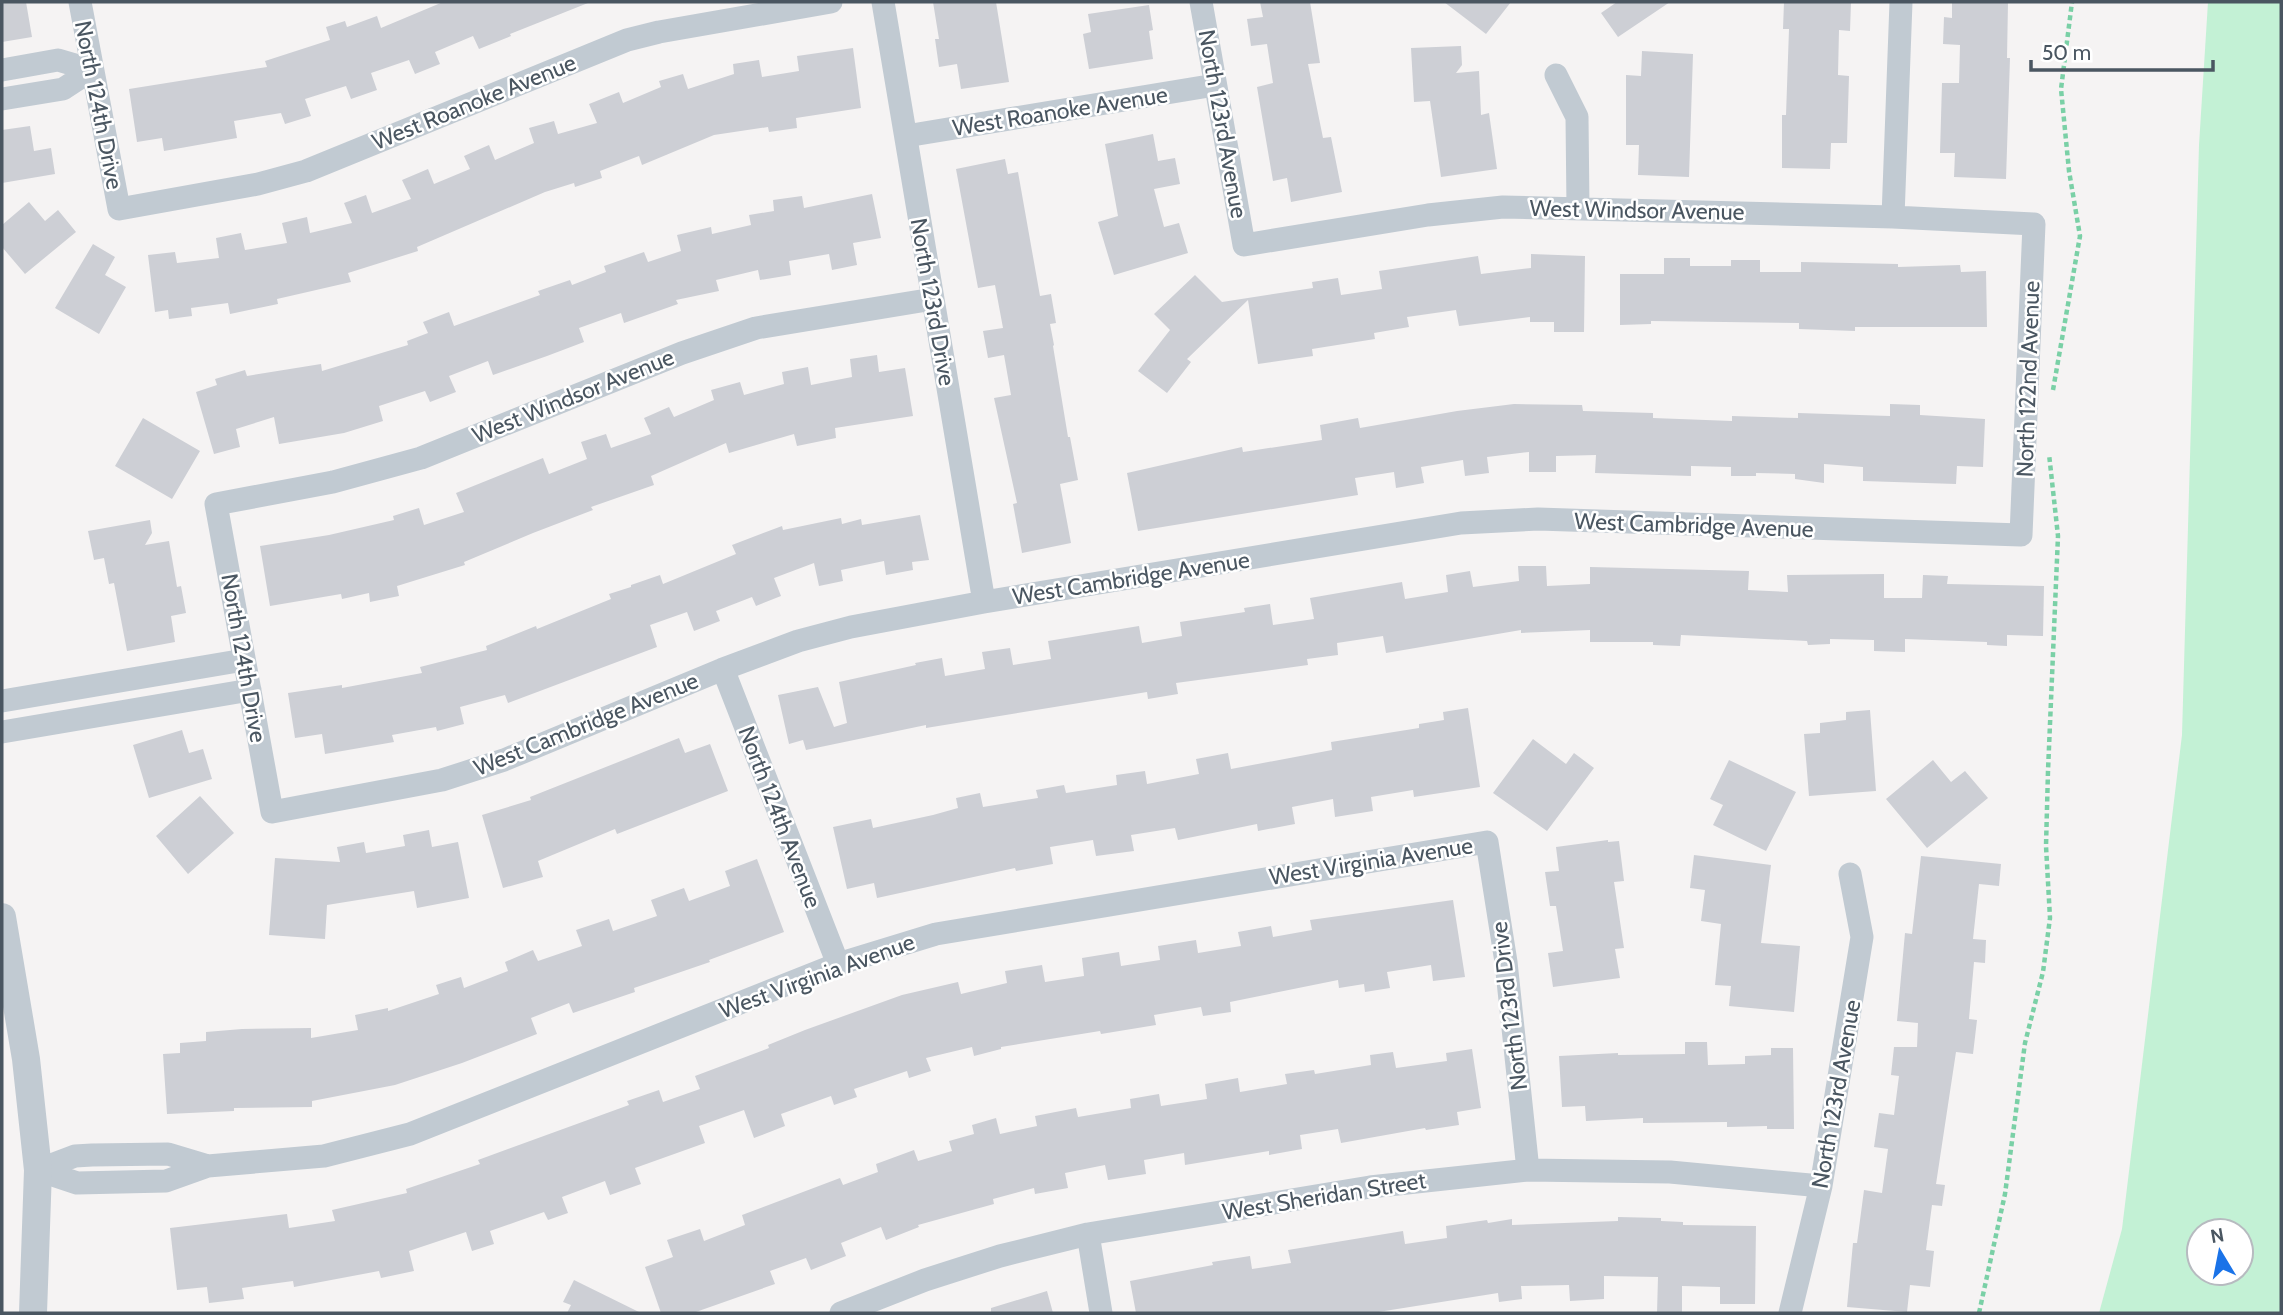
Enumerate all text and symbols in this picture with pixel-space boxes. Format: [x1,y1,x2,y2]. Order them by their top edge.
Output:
street label: North 124th Drive [69,18,129,192]
street label: North 123rd Avenue [1193,28,1253,221]
scale bar [2031,28,2213,72]
text: 50 m [2042,40,2091,65]
street label: West Roanoke Avenue [368,48,580,156]
street label: West Roanoke Avenue [950,80,1170,142]
street label: West Windsor Avenue [1529,194,1745,226]
street label: North 123rd Drive [904,216,962,388]
street label: North 122nd Avenue [2011,280,2045,478]
street label: West Windsor Avenue [468,343,678,449]
street label: West Cambridge Avenue [1574,507,1814,543]
street label: West Cambridge Avenue [1011,545,1252,611]
street label: North 124th Drive [215,571,273,745]
street label: West Cambridge Avenue [470,666,702,782]
street label: North 124th Avenue [732,722,828,912]
street label: West Virginia Avenue [1267,831,1475,891]
street label: North 123rd Drive [1485,920,1533,1092]
street label: West Virginia Avenue [716,928,919,1024]
street label: North 123rd Avenue [1806,997,1866,1190]
street label: West Sheridan Street [1220,1166,1428,1226]
north arrow [2185,1217,2255,1287]
text: N [2209,1223,2226,1248]

